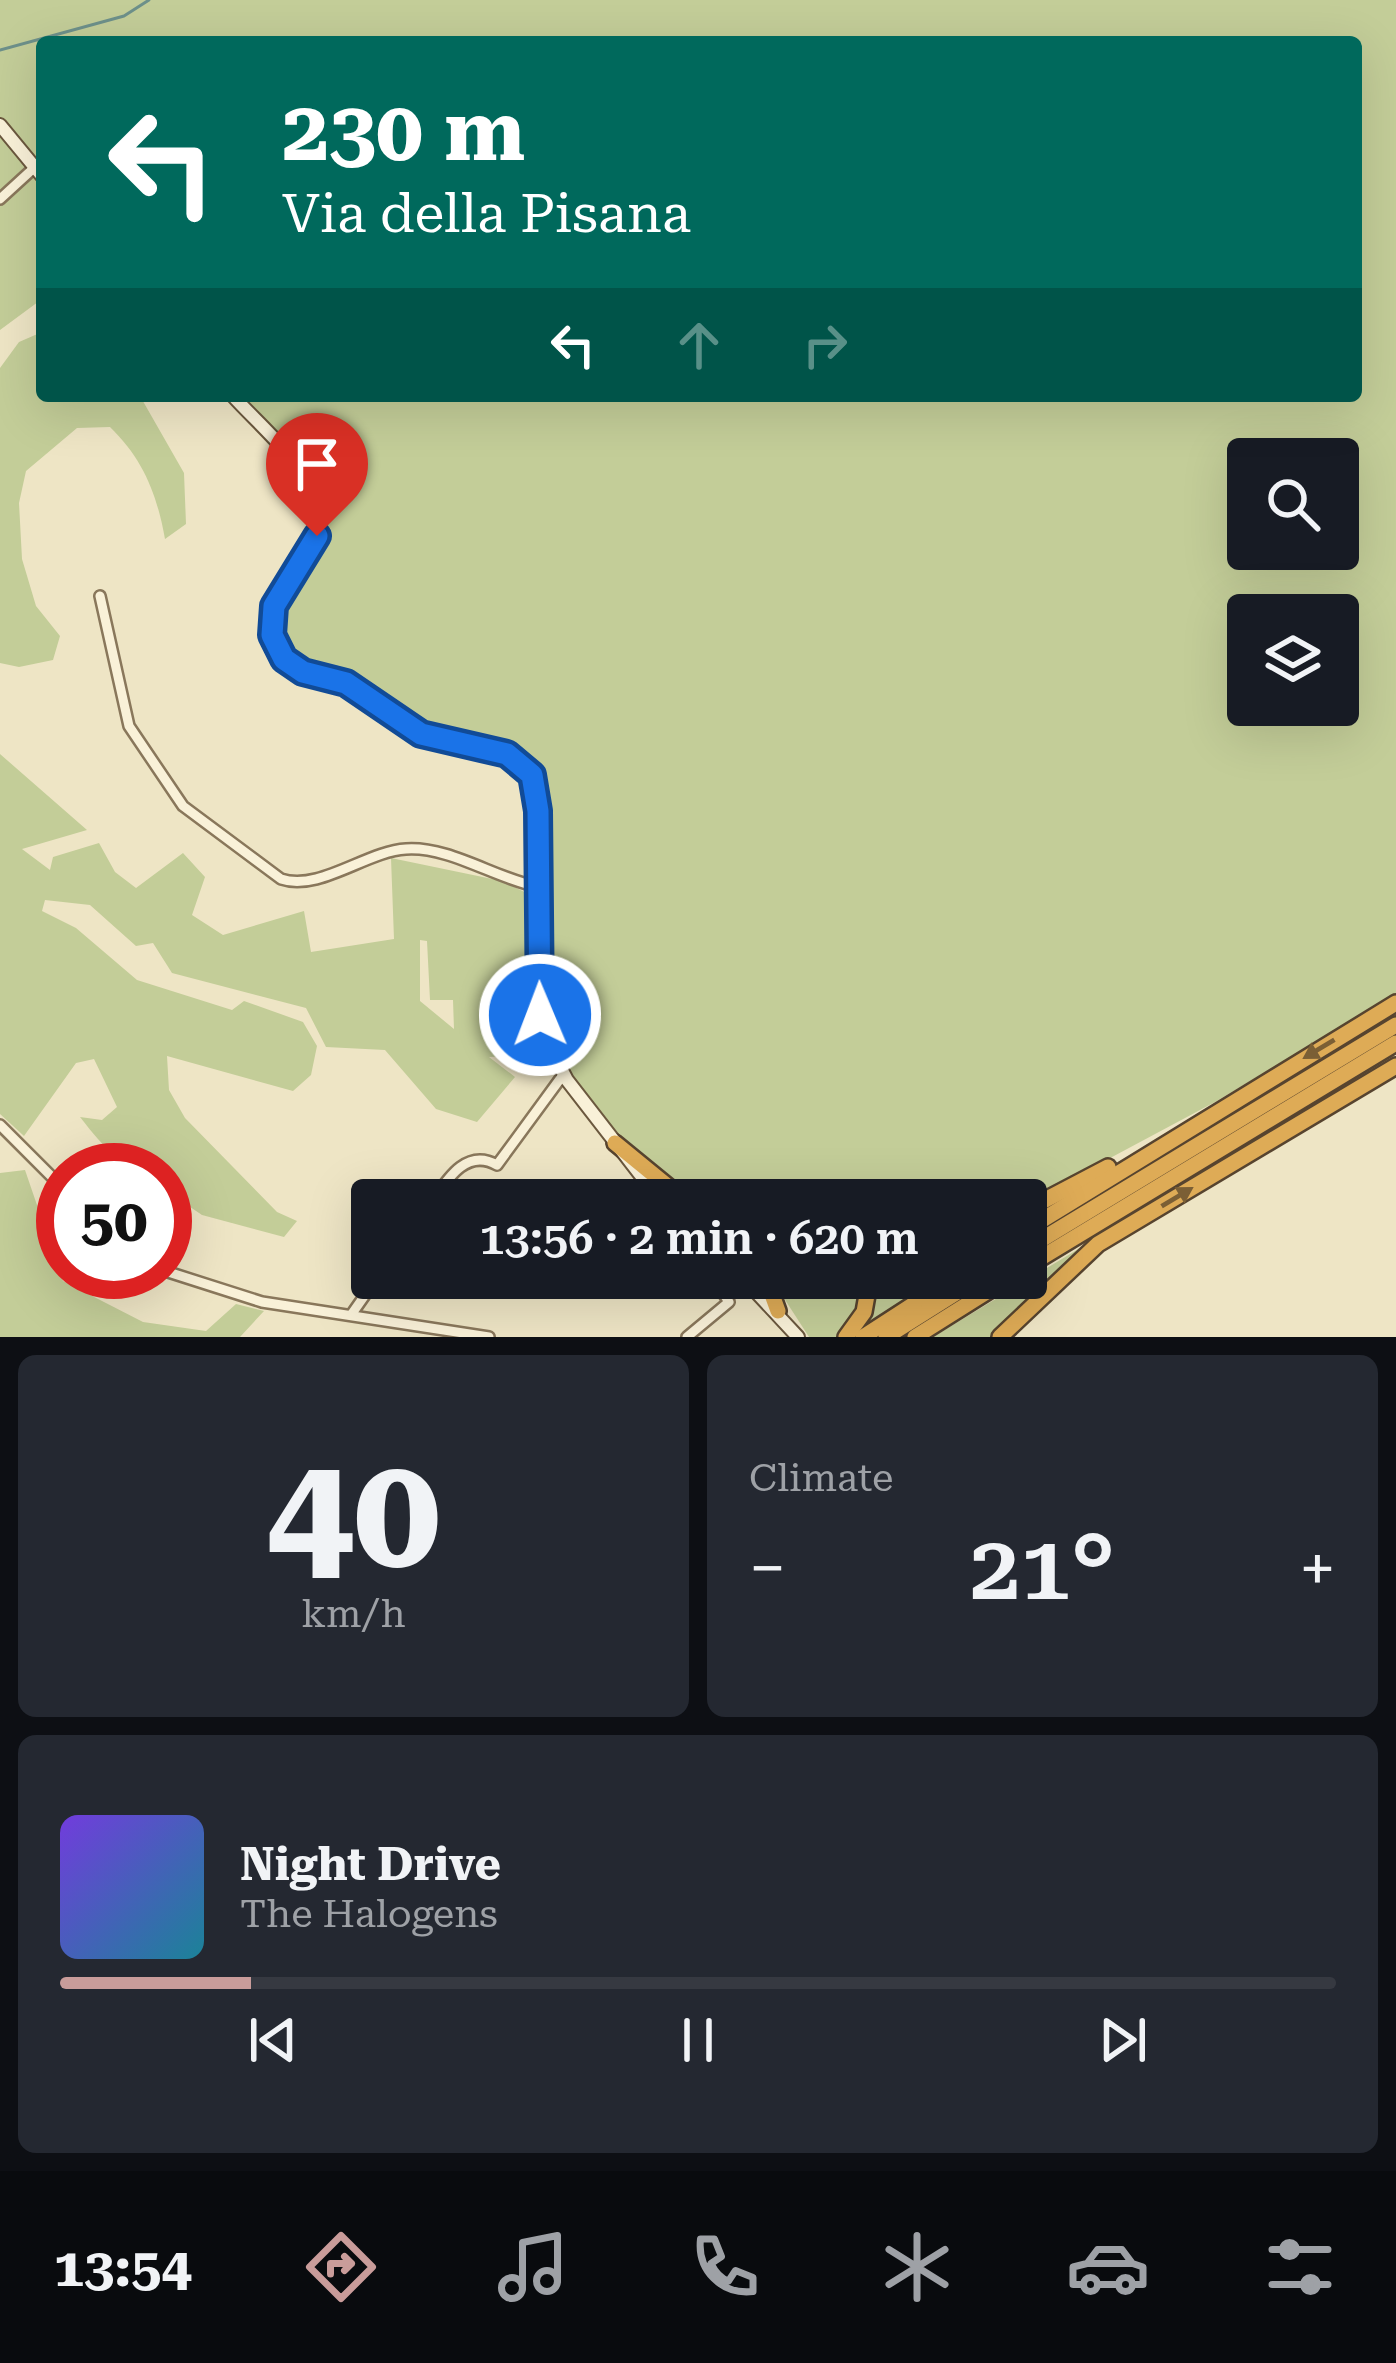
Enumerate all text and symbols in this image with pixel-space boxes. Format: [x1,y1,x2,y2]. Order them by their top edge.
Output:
text: 230 m [282,82,525,180]
icon: left [84,84,240,240]
text: Via della Pisana [282,182,691,245]
icon: left [540,312,606,378]
icon: ahead [666,312,732,378]
icon: right [792,312,858,378]
pin [266,413,368,536]
icon: arrive [284,431,350,497]
map controls [1227,438,1359,726]
button: search [1227,438,1359,570]
button: layers [1227,594,1359,726]
position arrow [477,952,603,1078]
one-way arrow [1302,1038,1336,1059]
speed limit sign: 50 [36,1143,192,1299]
one-way arrow [1160,1187,1194,1208]
text: 13:56 · 2 min · 620 m [479,1212,919,1265]
text: 40 [266,1421,441,1604]
text: Climate [749,1455,893,1501]
text: 21° [970,1516,1115,1621]
text: − [749,1530,786,1607]
text: + [1299,1530,1336,1607]
text: km/h [301,1591,406,1637]
text: Night Drive [240,1838,501,1891]
text: The Halogens [240,1891,498,1937]
icon: previous [240,2007,306,2073]
icon: pause [665,2007,731,2073]
icon: next [1090,2007,1156,2073]
icon: directions [299,2225,383,2309]
icon: music [491,2225,575,2309]
icon: phone [683,2225,767,2309]
icon: climate [875,2225,959,2309]
icon: car [1066,2225,1150,2309]
icon: filters [1258,2225,1342,2309]
text: 13:54 [54,2236,192,2299]

